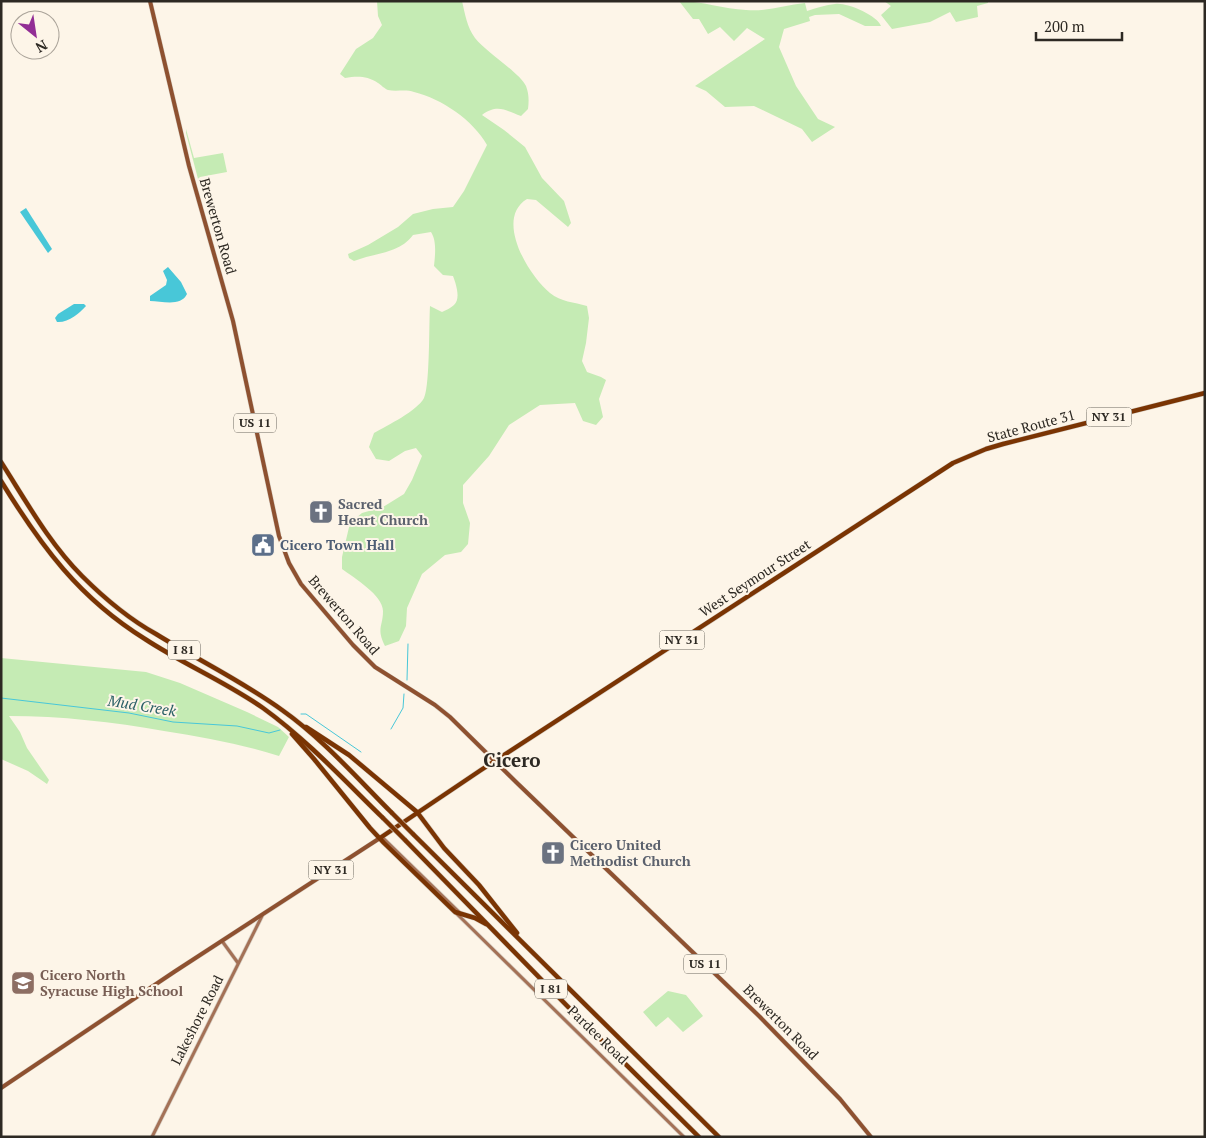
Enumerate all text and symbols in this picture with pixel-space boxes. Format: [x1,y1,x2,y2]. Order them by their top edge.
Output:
north arrow [10,10,60,60]
scale bar [1036,10,1122,42]
text: 200 m [1044,16,1085,36]
text: N [32,36,51,58]
street label: Brewerton Road [196,175,241,276]
street label: State Route 31 [985,405,1077,446]
road number: NY 31 [1086,408,1132,427]
road number: US 11 [234,413,276,432]
place label: Sacred Heart Church [338,494,428,529]
church icon: Sacred Heart Church [308,499,334,525]
public building icon: Cicero Town Hall [250,532,276,558]
street label: West Seymour Street [695,534,815,621]
place label: Cicero Town Hall [280,535,395,554]
street label: Brewerton Road [305,571,384,659]
road number: NY 31 [660,630,704,650]
road number: I 81 [168,640,200,660]
water label: Mud Creek [106,690,178,720]
district label: Cicero [483,747,541,772]
place label: Cicero United Methodist Church [570,835,691,870]
church icon: Cicero United Methodist Church [540,840,566,866]
road number: NY 31 [308,860,354,880]
road number: US 11 [684,954,726,974]
place label: Cicero North Syracuse High School [40,965,183,1000]
school or university icon: Cicero North Syracuse High School [10,970,36,996]
street label: Lakeshore Road [166,972,227,1068]
road number: I 81 [535,980,567,999]
street label: Brewerton Road [740,980,823,1064]
street label: Pardee Road [564,1001,633,1068]

